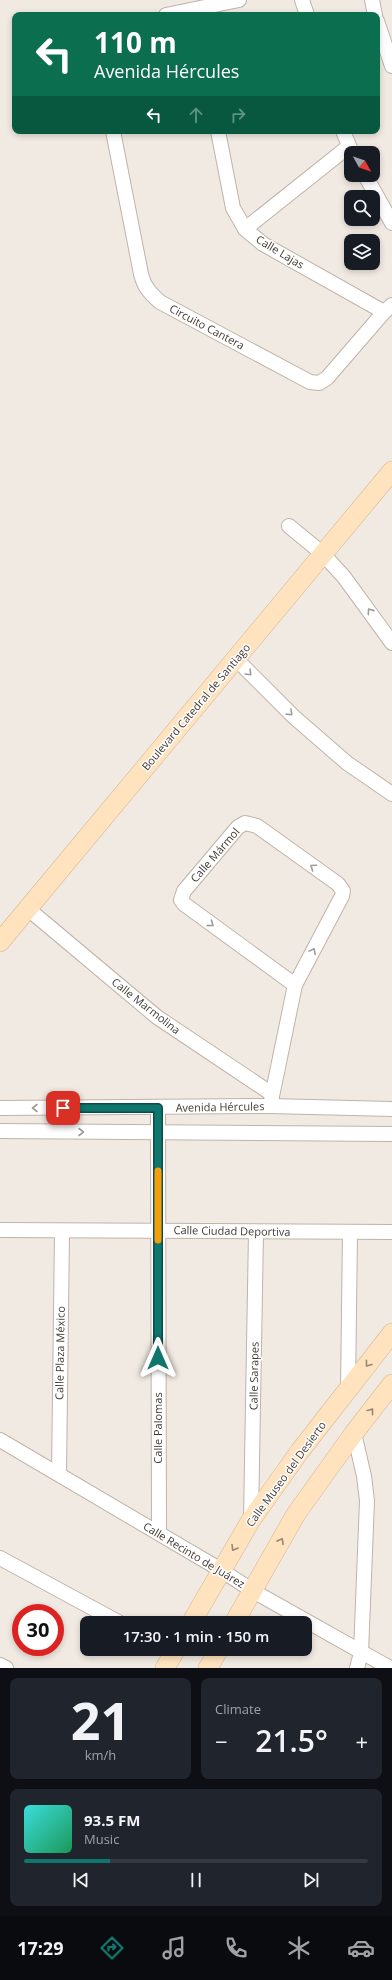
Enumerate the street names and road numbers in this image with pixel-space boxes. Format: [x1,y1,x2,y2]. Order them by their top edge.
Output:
street label: Calle Lajas [253,231,307,272]
street label: Circuito Cantera [167,300,247,353]
street label: Boulevard Catedral de Santiago [138,640,253,773]
street label: Calle Mármol [187,824,242,885]
street label: Calle Marmolina [109,974,184,1037]
street label: Avenida Hércules [175,1098,265,1115]
street label: Calle Ciudad Deportiva [173,1222,291,1239]
street label: Calle Plaza México [51,1306,68,1400]
street label: Calle Sarapes [245,1342,262,1410]
street label: Calle Palomas [150,1392,165,1464]
street label: Calle Museo del Desierto [242,1418,329,1530]
street label: Calle Recinto de Juárez [141,1518,248,1591]

